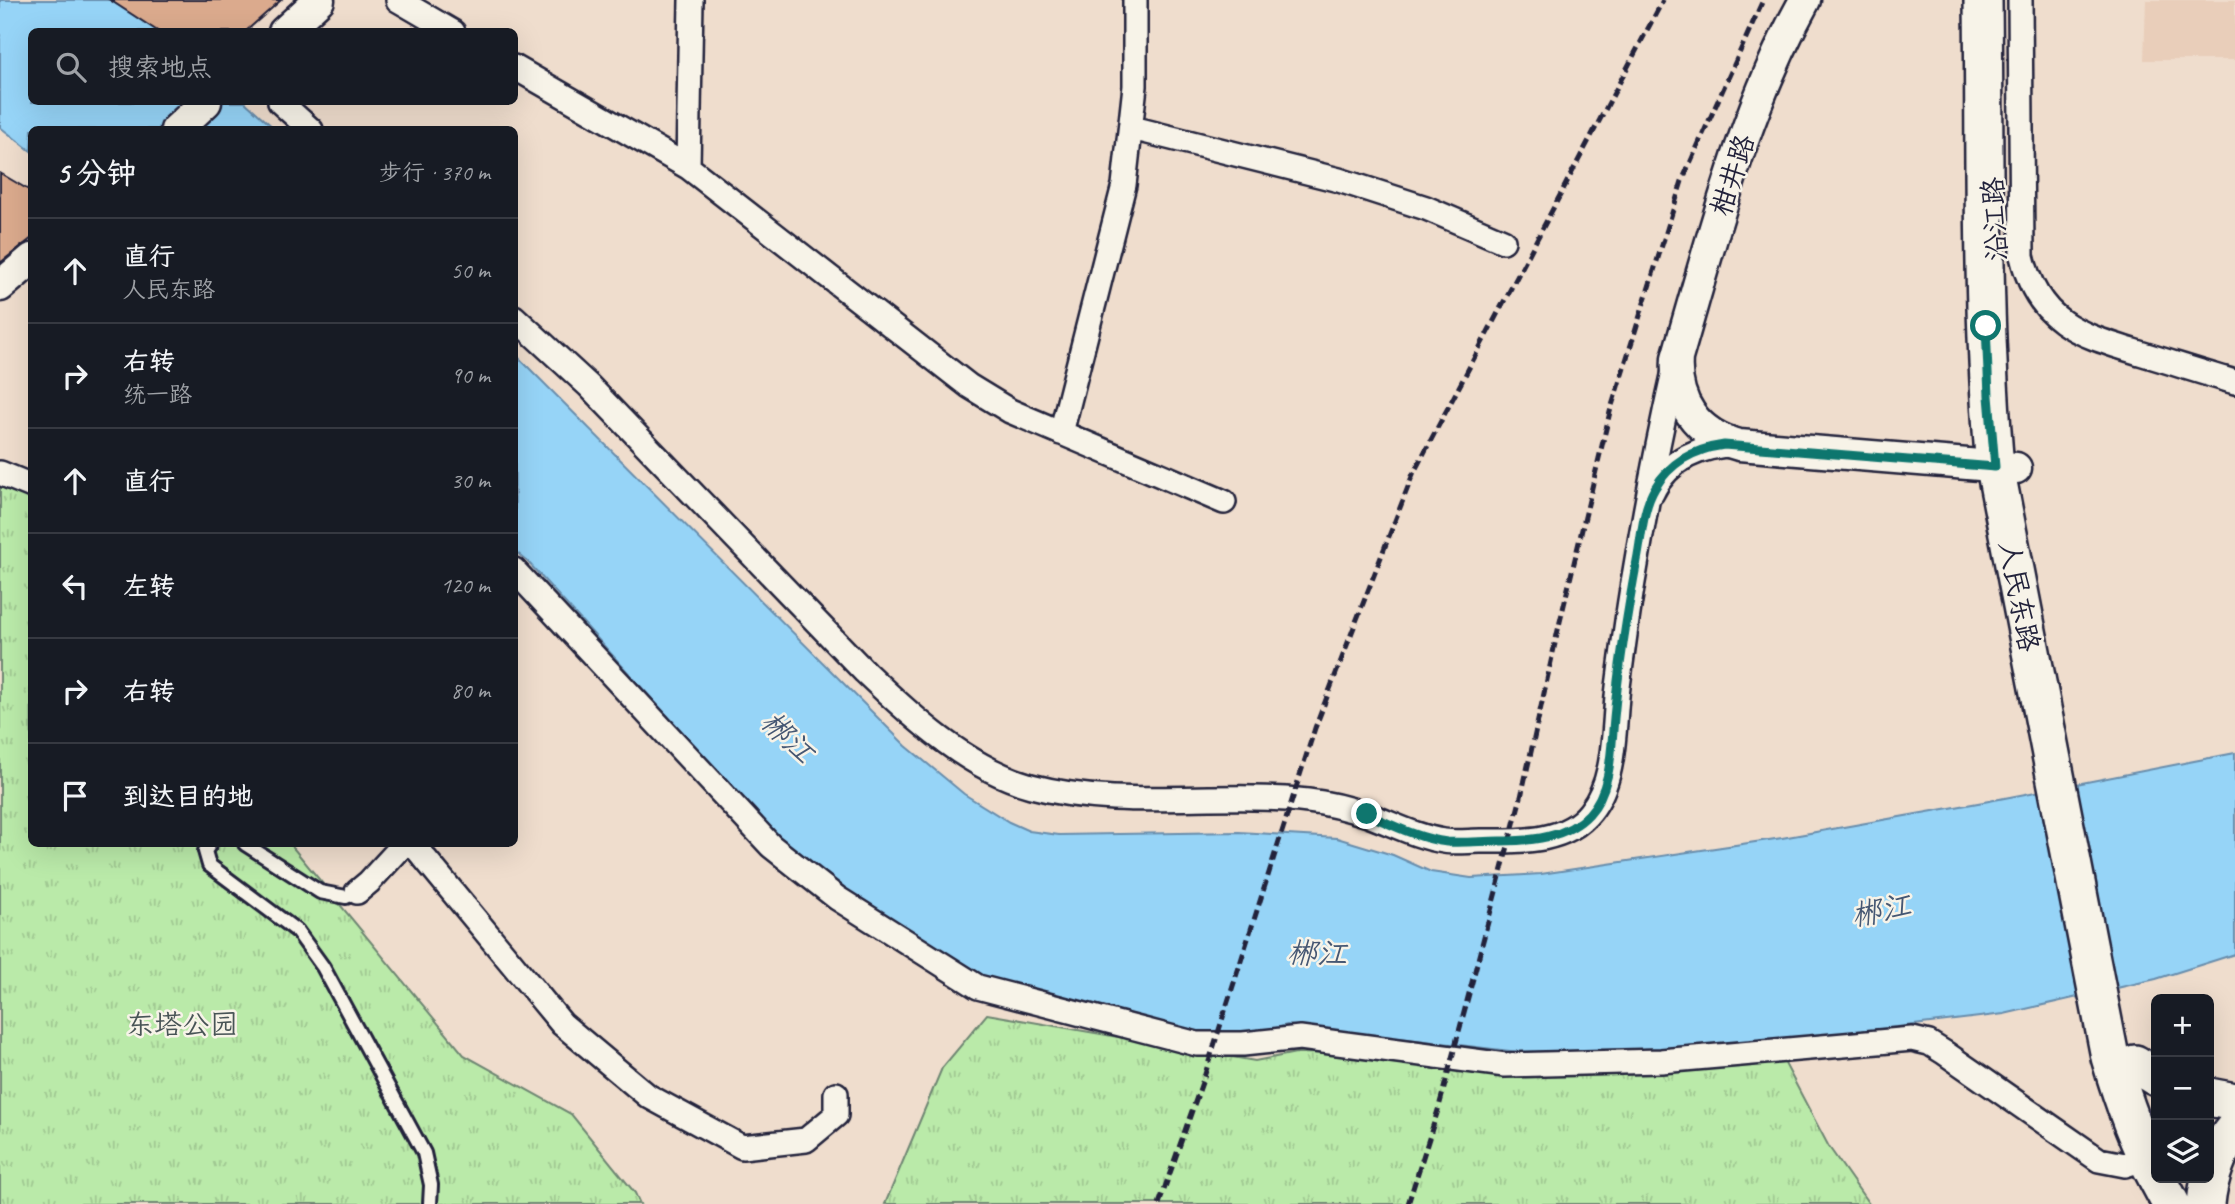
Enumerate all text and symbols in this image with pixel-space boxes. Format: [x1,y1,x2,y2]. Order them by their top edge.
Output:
search box [28,28,518,105]
icon: search [52,48,90,86]
text: 搜索地点 [108,51,212,84]
street label: 柑井路 [1703,130,1762,221]
text: 5 分钟 [56,154,136,192]
text: 步行 · 370 m [379,158,490,187]
street label: 沿江路 [1975,176,2014,262]
text: 直行 [123,240,175,273]
icon: ahead [56,252,94,290]
text: 50 m [451,256,490,285]
text: 人民东路 [123,275,215,304]
route start [1970,310,2001,341]
text: 右转 [123,345,175,378]
icon: right [56,357,94,395]
text: 90 m [451,361,490,390]
text: 统一路 [123,380,192,409]
icon: ahead [56,462,94,500]
text: 直行 [123,465,175,498]
text: 30 m [451,466,490,495]
street label: 人民东路 [1992,538,2047,654]
icon: left [56,567,94,605]
text: 左转 [123,570,175,603]
text: 120 m [441,571,490,600]
icon: right [56,672,94,710]
text: 右转 [123,675,175,708]
text: 80 m [451,676,490,705]
water label: 郴江 [753,702,824,773]
icon: arrive [56,777,94,815]
text: 到达目的地 [123,780,253,813]
route end [1351,798,1382,829]
water label: 郴江 [1848,885,1916,934]
water label: 郴江 [1286,933,1350,973]
map controls [2151,994,2214,1183]
button: + [2151,994,2214,1057]
park label: 东塔公园 [126,1007,238,1042]
button: − [2151,1057,2214,1120]
button: layers [2151,1120,2214,1183]

